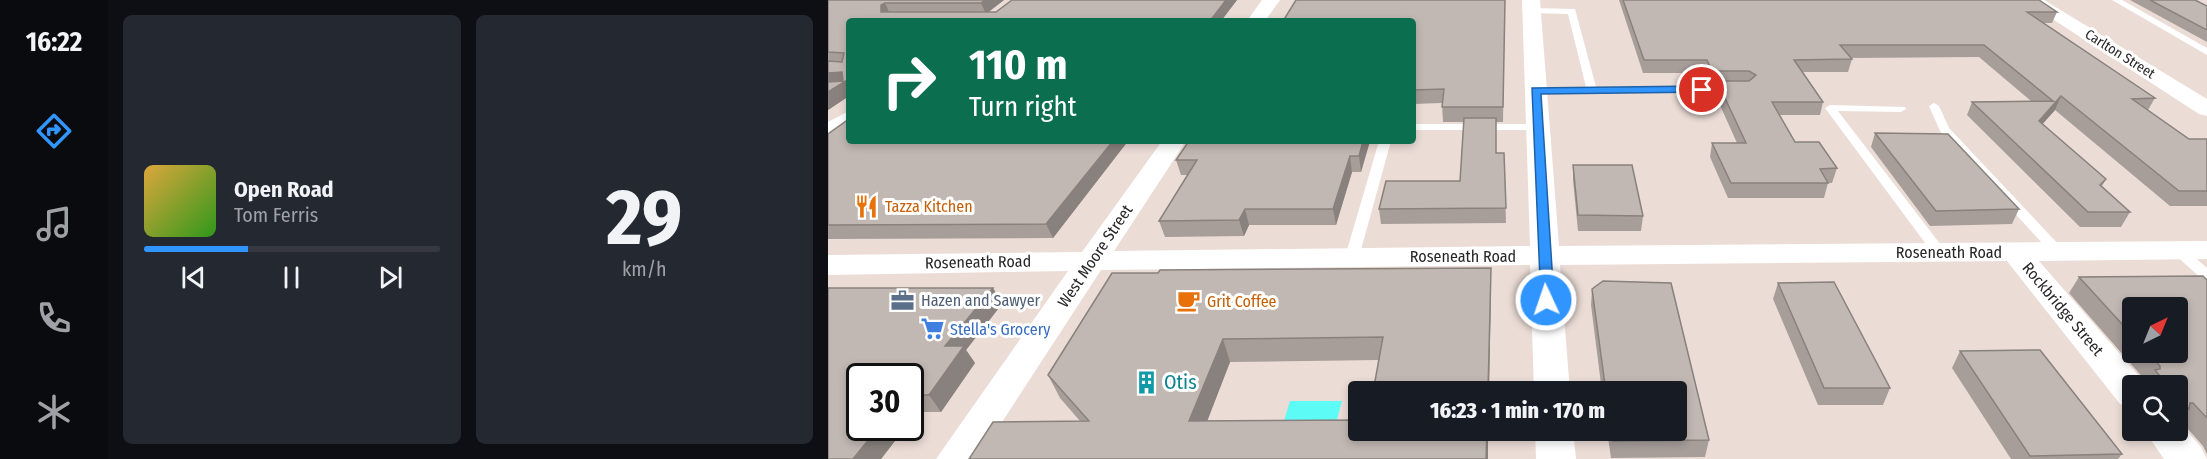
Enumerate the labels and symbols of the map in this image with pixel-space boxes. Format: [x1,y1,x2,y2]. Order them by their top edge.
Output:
street label: Carlton Street [2082,26,2158,82]
pin [1676,64,1727,115]
restaurant icon: Tazza Kitchen [854,193,880,219]
place label: Tazza Kitchen [885,197,973,216]
street label: West Moore Street [1054,200,1137,311]
street label: Roseneath Road [1896,243,2002,262]
street label: Roseneath Road [1410,247,1516,266]
street label: Roseneath Road [925,252,1031,272]
street label: Rockbridge Street [2018,258,2108,360]
position arrow [1514,268,1578,332]
office icon: Hazen and Sawyer [890,287,916,313]
cafe icon: Grit Coffee [1176,288,1202,314]
place label: Hazen and Sawyer [921,291,1041,310]
place label: Grit Coffee [1207,292,1277,311]
north arrow [2122,297,2188,363]
supermarket icon: Stella's Grocery [919,316,945,342]
place label: Stella's Grocery [950,320,1051,339]
speed limit sign: 30 [846,363,924,441]
building icon: Otis [1133,369,1159,395]
place label: Otis [1164,370,1197,394]

